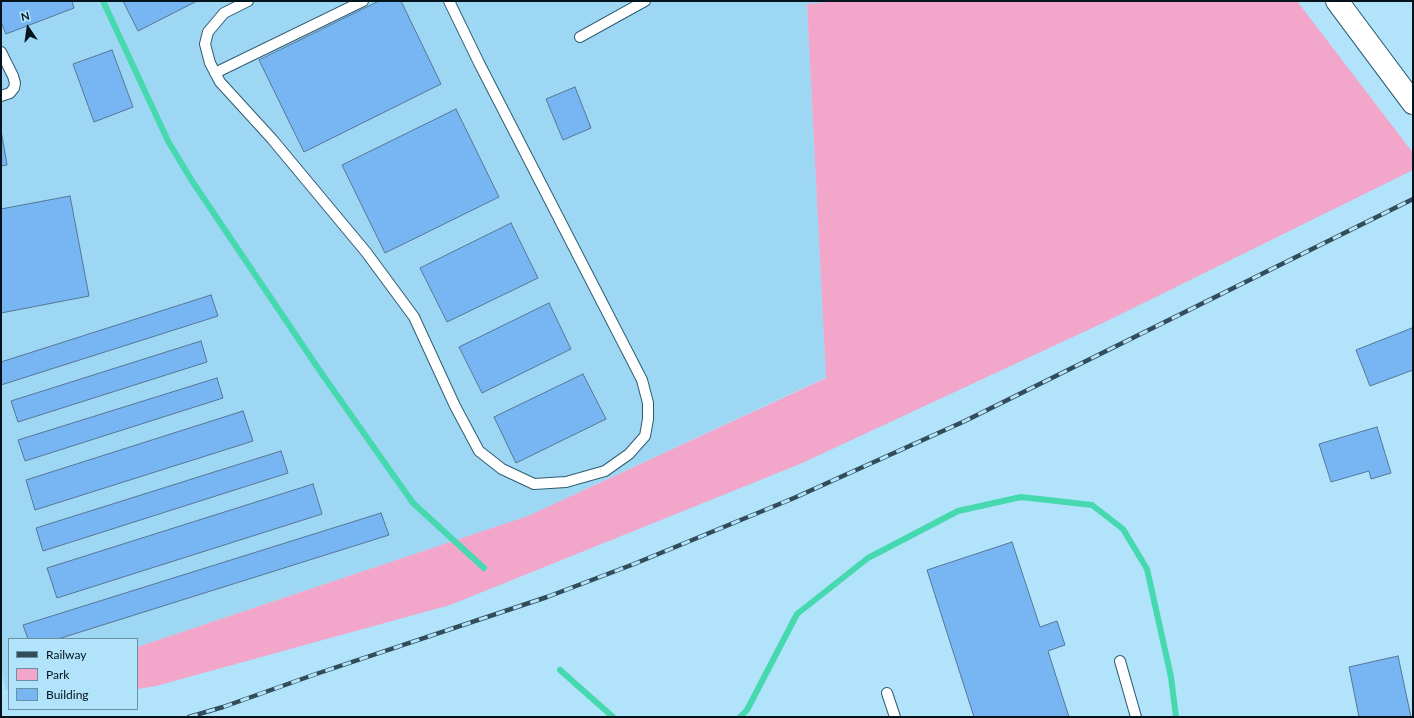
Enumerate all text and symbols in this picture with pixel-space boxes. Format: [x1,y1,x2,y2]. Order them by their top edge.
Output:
north arrow [8,8,48,48]
text: N [20,9,31,23]
legend [8,638,138,710]
text: Railway [46,647,86,662]
text: Park [46,667,69,682]
text: Building [46,687,89,702]

